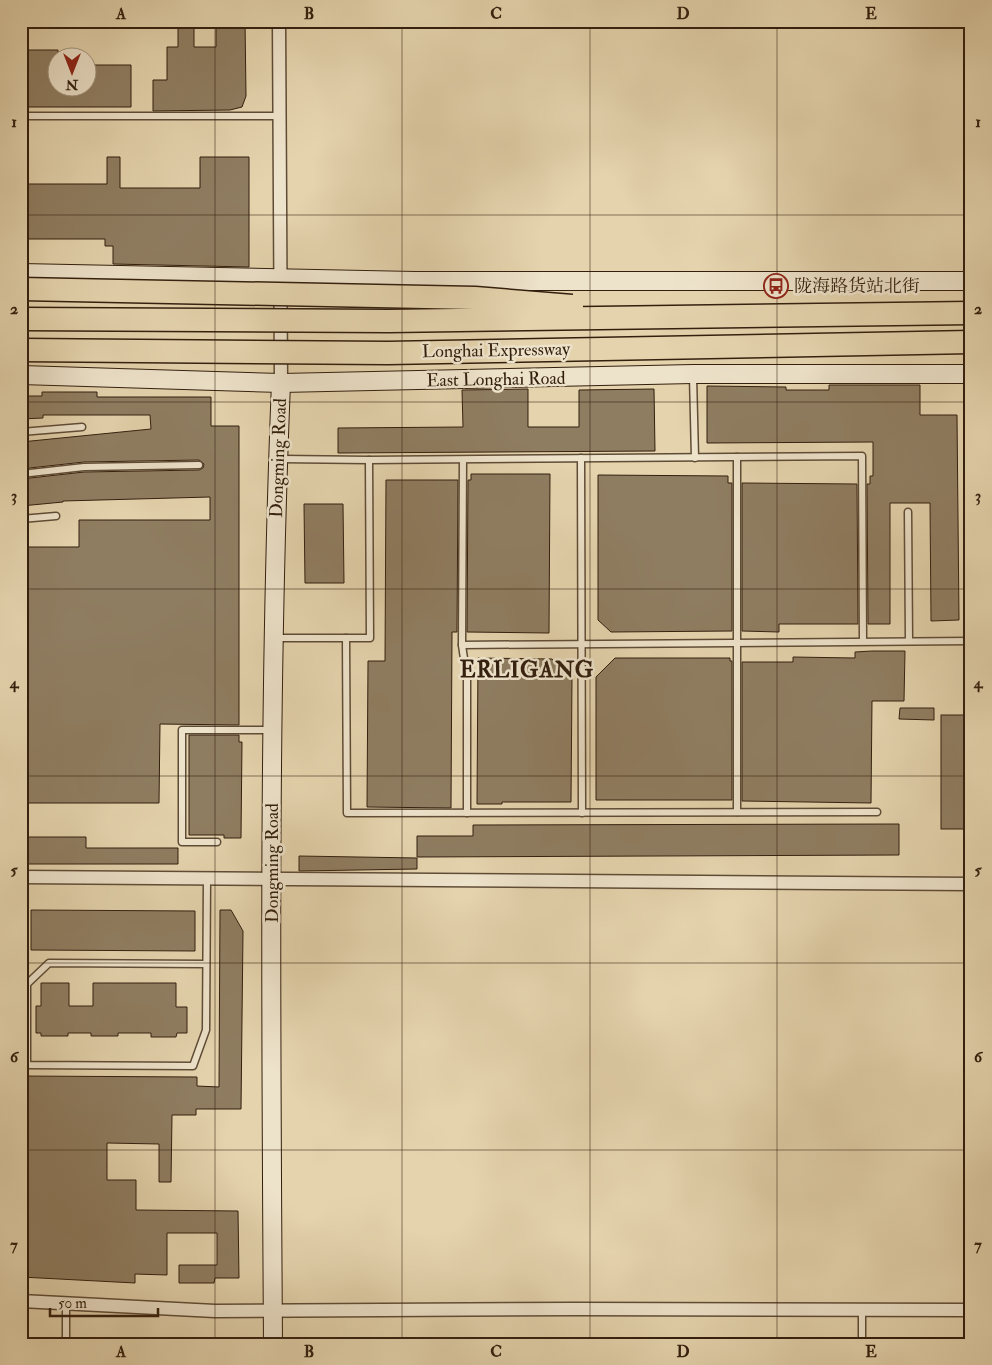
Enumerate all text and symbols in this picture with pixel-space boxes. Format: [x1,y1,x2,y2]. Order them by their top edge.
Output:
text: A [115,4,127,24]
text: B [304,4,314,24]
text: C [490,4,502,24]
text: D [676,4,690,24]
text: E [865,4,877,24]
north arrow [48,48,98,98]
text: N [65,76,79,93]
text: 1 [11,112,17,132]
text: 1 [975,112,981,132]
bus stop icon: 陇海路货站北街 [763,273,789,299]
place label: 陇海路货站北街 [794,275,920,298]
text: 2 [10,299,18,319]
text: 2 [974,299,982,319]
street label: Longhai Expressway [422,338,571,363]
street label: East Longhai Road [426,367,566,392]
street label: Dongming Road [265,398,292,518]
text: 3 [11,486,17,506]
text: 3 [975,486,981,506]
district label: ERLIGANG [460,656,594,684]
text: 4 [9,673,20,693]
text: 4 [973,673,984,693]
street label: Dongming Road [261,803,284,923]
text: 5 [10,860,18,880]
text: 5 [974,860,982,880]
text: 6 [10,1047,20,1067]
text: 6 [974,1047,984,1067]
text: 7 [10,1235,18,1255]
text: 7 [974,1235,982,1255]
scale bar [50,1285,158,1317]
text: 50 m [58,1294,87,1313]
text: A [115,1342,127,1362]
text: B [304,1342,314,1362]
text: C [490,1342,502,1362]
text: D [676,1342,690,1362]
text: E [865,1342,877,1362]

